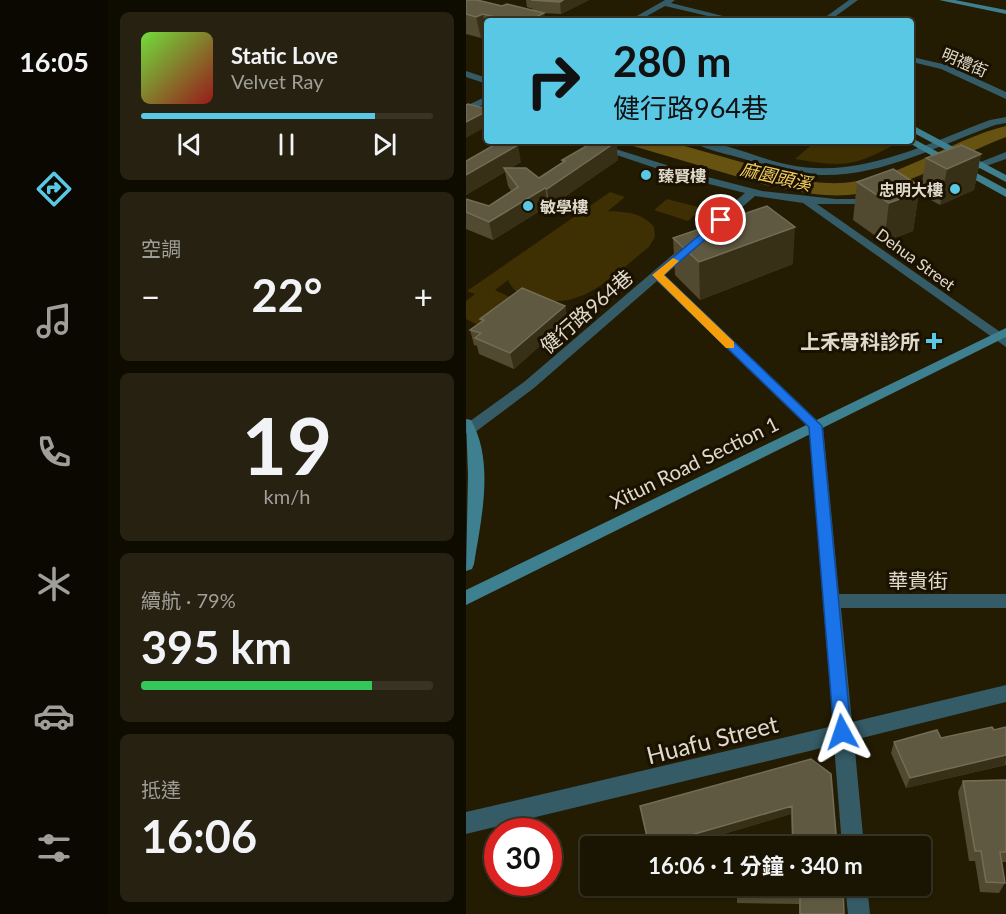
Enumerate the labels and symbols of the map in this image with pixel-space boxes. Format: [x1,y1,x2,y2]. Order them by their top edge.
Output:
street label: 明禮街 [939,44,991,80]
water label: 麻園頭溪 [738,157,816,195]
place label: 臻賢樓 [658,166,706,185]
marker: 臻賢樓 [639,168,653,182]
place label: 忠明大樓 [879,180,943,199]
marker: 忠明大樓 [948,182,962,196]
pin [695,194,746,245]
place label: 敏學樓 [540,197,588,216]
marker: 敏學樓 [521,199,535,213]
street label: Dehua Street [873,224,959,294]
street label: 健行路964巷 [535,264,637,358]
place label: 上禾骨科診所 [800,329,920,353]
marker: 上禾骨科診所 [925,332,943,350]
street label: Xitun Road Section 1 [606,411,782,513]
street label: 華貴街 [888,568,948,592]
position arrow [810,700,874,764]
street label: Huafu Street [643,709,781,769]
speed limit sign: 30 [484,818,562,896]

